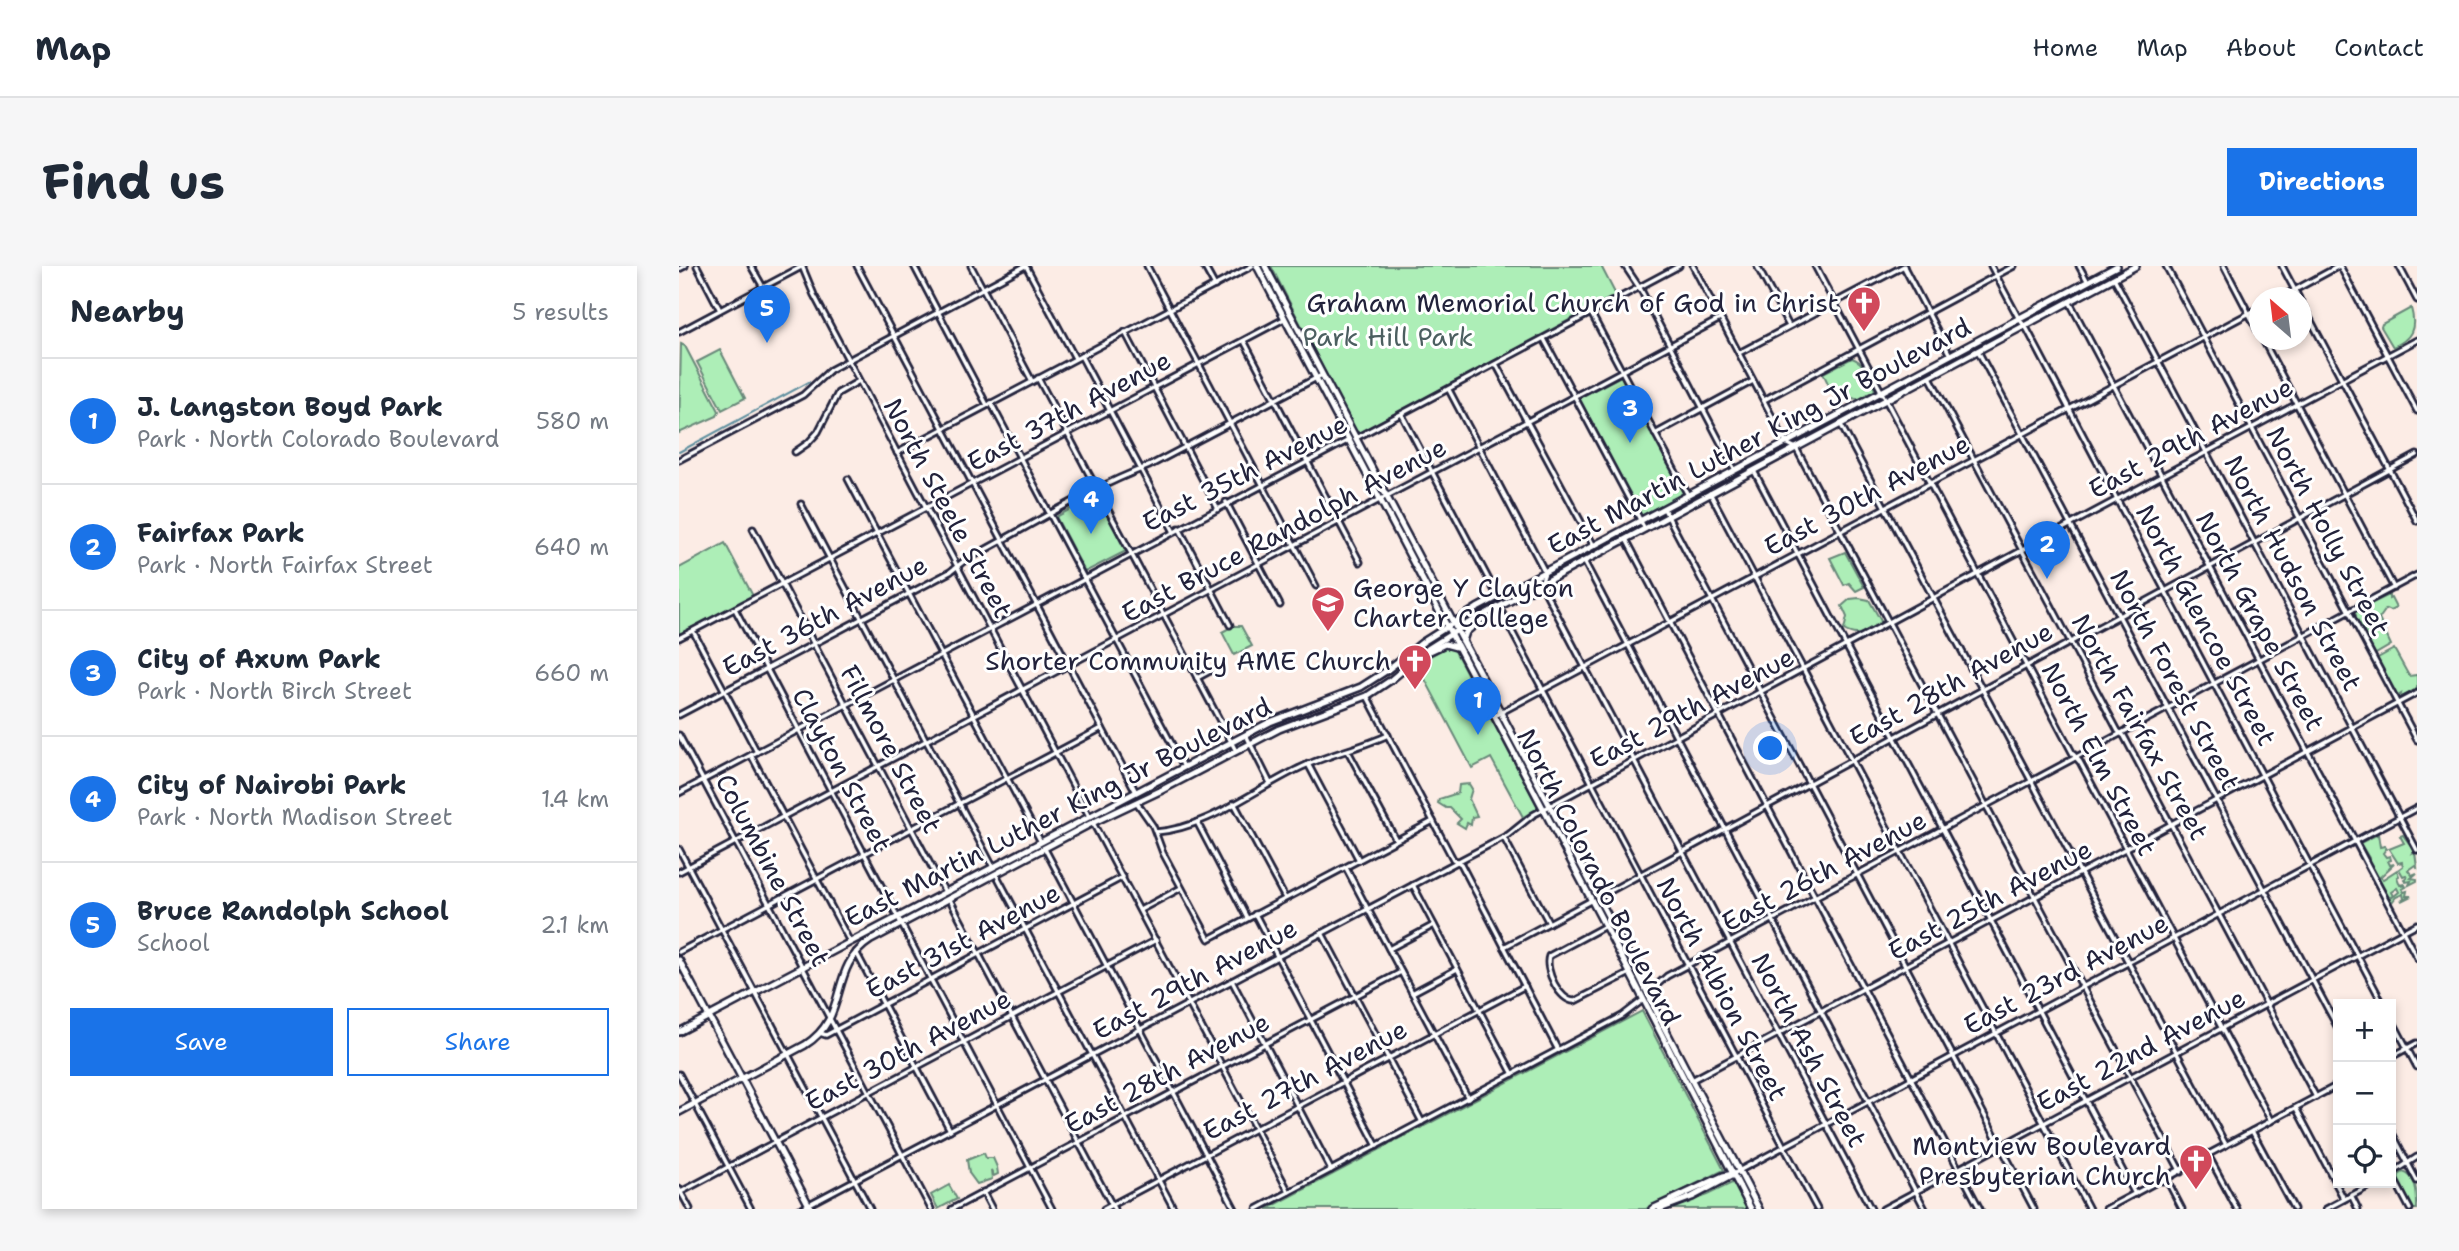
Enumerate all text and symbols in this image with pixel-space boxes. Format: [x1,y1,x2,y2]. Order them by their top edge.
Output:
text: Map [35,26,111,71]
text: Home [2032,32,2098,64]
text: Map [2136,32,2188,64]
text: About [2226,32,2296,64]
text: Contact [2334,32,2424,64]
button: Directions [2227,148,2417,216]
text: Find us [42,149,225,215]
church icon: Graham Memorial Church of God in Christ [1845,284,1883,333]
pin: 5 [744,285,790,343]
place label: Graham Memorial Church of God in Christ [1306,285,1839,320]
north arrow [2249,287,2312,350]
text: Nearby [70,291,185,332]
text: 5 results [512,297,609,327]
street label: East Martin Luther King Jr Boulevard [1541,309,1977,562]
park label: Park Hill Park [1303,319,1473,354]
street label: East 37th Avenue [961,342,1177,479]
street label: East 29th Avenue [2082,369,2299,506]
pin: 3 [1607,385,1653,443]
text: J. Langston Boyd Park [137,389,443,424]
street label: North Steele Street [876,392,1021,624]
text: 1 [88,406,98,436]
text: 580 m [536,406,609,436]
street label: East 35th Avenue [1136,406,1353,539]
street label: North Holly Street [2258,420,2398,642]
text: Park · North Colorado Boulevard [137,424,499,454]
street label: East 30th Avenue [1758,426,1976,564]
street label: East Bruce Randolph Avenue [1115,429,1452,630]
street label: North Hudson Street [2216,449,2370,697]
pin: 4 [1068,476,1114,534]
street label: North Glencoe Street [2128,498,2285,751]
street label: North Grape Street [2188,505,2333,737]
text: Fairfax Park [137,515,305,550]
pin: 2 [2024,521,2070,579]
text: 2 [85,532,101,562]
text: 640 m [534,532,609,562]
street label: East 36th Avenue [716,547,933,684]
text: Park · North Fairfax Street [137,550,433,580]
street label: North Forest Street [2102,563,2249,796]
place label: George Y Clayton Charter College [1353,570,1574,635]
school or university icon: George Y Clayton Charter College [1309,584,1347,633]
street label: North Fairfax Street [2064,607,2217,846]
street label: East 28th Avenue [1843,613,2059,754]
street label: East 29th Avenue [1583,639,1800,776]
text: City of Axum Park [137,641,381,676]
church icon: Shorter Community AME Church [1396,642,1434,691]
place label: Shorter Community AME Church [985,643,1391,678]
street label: North Elm Street [2034,656,2165,861]
text: 3 [85,658,101,688]
text: 660 m [534,658,609,688]
street label: Fillmore Street [832,659,950,839]
text: Park · North Birch Street [137,676,412,706]
pin: 1 [1455,677,1501,735]
street label: Clayton Street [784,681,900,858]
street label: East Martin Luther King Jr Boulevard [838,688,1277,935]
street label: North Colorado Boulevard [1509,722,1690,1031]
your location [1753,731,1787,765]
text: City of Nairobi Park [137,767,407,802]
street label: Columbine Street [708,767,839,972]
text: 4 [85,784,101,814]
text: 1.4 km [541,784,609,814]
text: Park · North Madison Street [137,802,453,832]
street label: East 26th Avenue [1715,802,1932,939]
street label: East 25th Avenue [1882,831,2098,968]
street label: North Albion Street [1649,871,1796,1107]
street label: East 31st Avenue [859,875,1066,1007]
text: Bruce Randolph School [137,893,449,928]
street label: East 23rd Avenue [1957,905,2174,1042]
text: 5 [86,910,100,940]
text: 2.1 km [540,910,609,940]
street label: East 29th Avenue [1086,910,1303,1047]
text: School [137,928,209,958]
street label: North Ash Street [1743,946,1875,1153]
street label: East 22nd Avenue [2030,980,2251,1119]
street label: East 30th Avenue [799,981,1017,1119]
map controls [2333,999,2396,1188]
button: + [2333,999,2396,1062]
street label: East 28th Avenue [1058,1004,1275,1141]
button: Save [70,1008,333,1076]
button: Share [347,1008,609,1076]
street label: East 27th Avenue [1197,1011,1413,1148]
button: − [2333,1062,2396,1125]
button: locate [2333,1125,2396,1188]
place label: Montview Boulevard Presbyterian Church [1912,1128,2171,1193]
church icon: Montview Boulevard Presbyterian Church [2177,1142,2215,1191]

